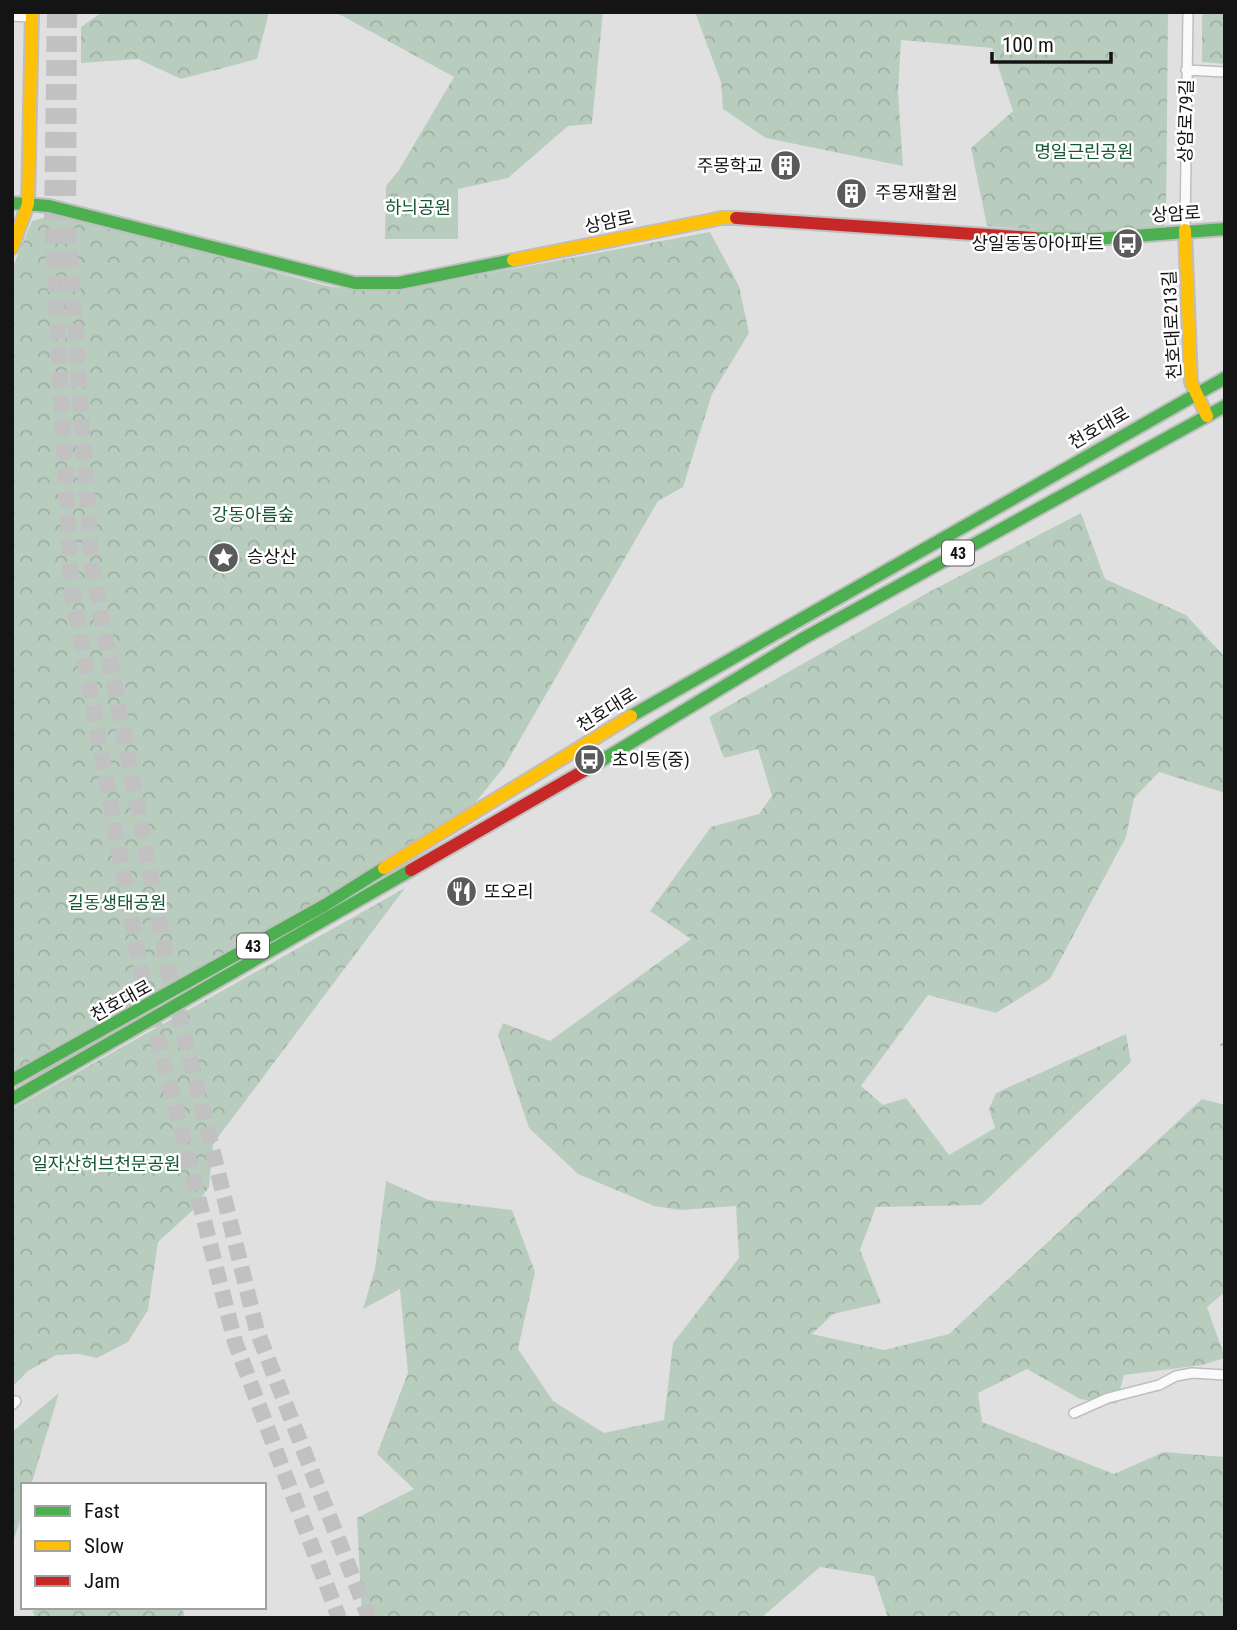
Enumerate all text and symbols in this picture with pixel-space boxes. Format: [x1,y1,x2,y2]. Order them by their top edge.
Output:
scale bar [992,21,1111,65]
text: 100 m [1002,33,1054,57]
street label: 상암로79길 [1174,79,1197,163]
park label: 명일근린공원 [1034,141,1134,162]
building icon: 주몽학교 [769,149,803,183]
place label: 주몽학교 [697,155,763,176]
building icon: 주몽재활원 [835,176,869,210]
place label: 주몽재활원 [875,182,958,203]
park label: 하늬공원 [385,197,451,218]
street label: 상암로 [1151,202,1201,225]
street label: 상암로 [582,206,635,237]
bus stop icon: 상일동동아아파트 [1110,227,1144,261]
place label: 상일동동아아파트 [972,233,1104,254]
street label: 천호대로213길 [1158,270,1185,380]
street label: 천호대로 [1065,402,1133,453]
park label: 강동아름숲 [212,504,294,525]
place icon: 승상산 [207,540,241,574]
road number: 43 [942,540,974,566]
place label: 승상산 [247,546,297,567]
street label: 천호대로 [573,683,640,736]
bus stop icon: 초이동(중) [572,743,606,777]
place label: 초이동(중) [612,749,690,771]
restaurant icon: 또오리 [444,875,478,909]
place label: 또오리 [484,881,534,902]
park label: 길동생태공원 [67,892,167,913]
road number: 43 [237,934,269,958]
street label: 천호대로 [87,975,155,1026]
park label: 일자산허브천문공원 [31,1153,181,1174]
legend [21,1483,266,1609]
text: Fast [84,1499,120,1523]
text: Slow [84,1534,124,1558]
text: Jam [84,1569,120,1593]

